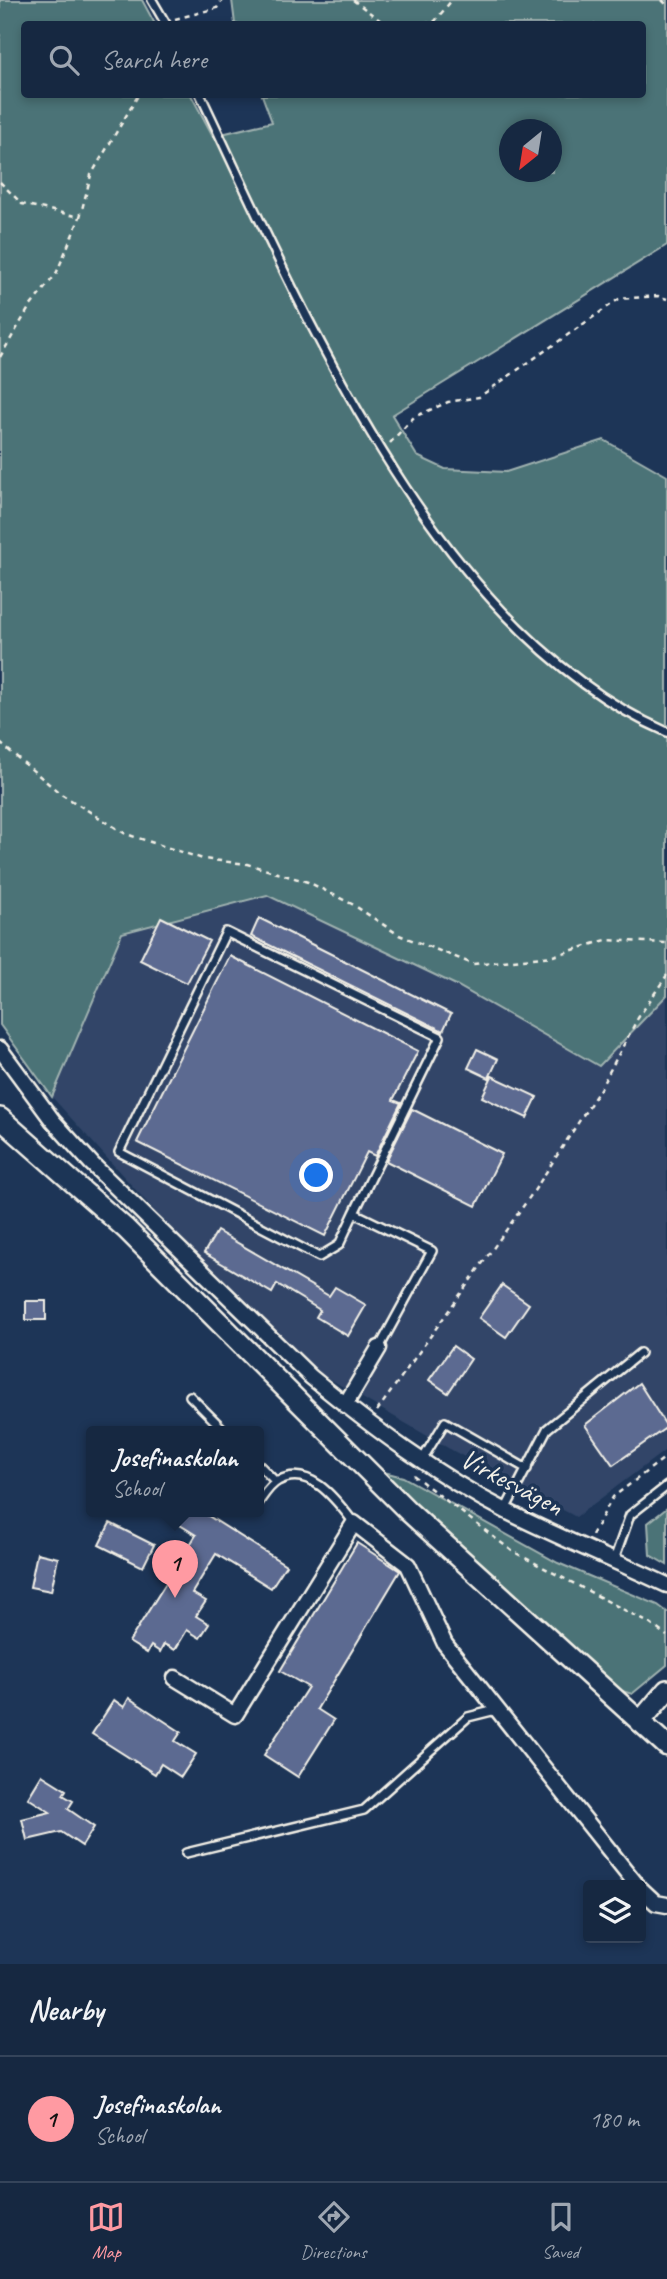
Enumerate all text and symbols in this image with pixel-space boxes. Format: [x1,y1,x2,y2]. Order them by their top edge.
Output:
search box [21,21,646,98]
icon: search [45,41,83,79]
text: Search here [101,43,207,76]
north arrow [499,119,562,182]
your location [299,1158,333,1192]
popup [86,1426,264,1517]
street label: Virkesvägen [455,1440,570,1524]
text: Josefinaskolan [112,1441,238,1474]
text: School [112,1474,162,1503]
pin: 1 [152,1540,198,1598]
map controls [583,1880,646,1943]
button: layers [583,1880,646,1943]
text: Nearby [28,1991,104,2029]
text: Josefinaskolan [95,2088,221,2121]
text: 1 [46,2105,56,2134]
text: 180 m [590,2105,639,2134]
text: School [95,2121,144,2150]
tab: Map [87,2198,125,2264]
tab: Directions [300,2198,367,2264]
tab: Saved [542,2198,580,2264]

